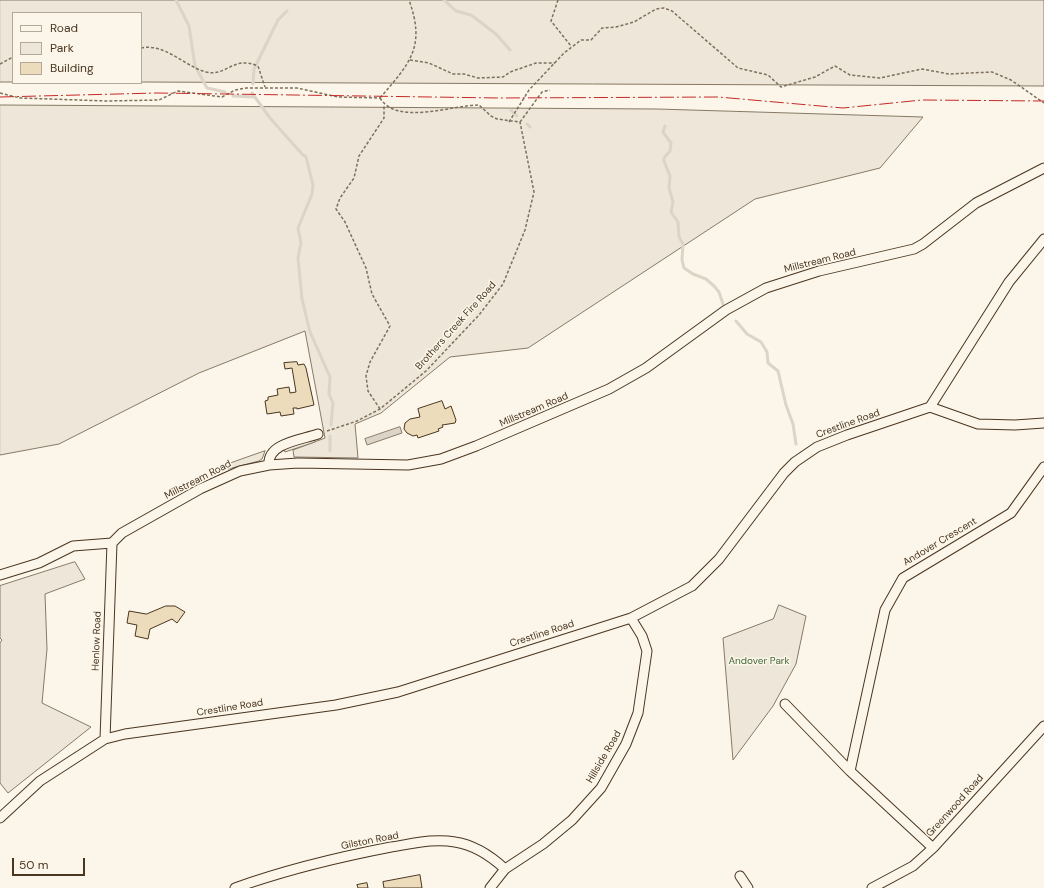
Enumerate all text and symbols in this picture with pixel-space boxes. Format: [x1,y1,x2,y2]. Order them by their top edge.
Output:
legend [12,12,142,84]
text: Road [50,20,78,36]
text: Park [50,40,74,56]
text: Building [50,60,94,76]
street label: Millstream Road [783,246,857,276]
street label: Brothers Creek Fire Road [413,279,499,373]
street label: Millstream Road [498,390,570,430]
street label: Crestline Road [814,407,882,441]
street label: Millstream Road [163,458,233,502]
street label: Andover Crescent [901,515,979,569]
street label: Henlow Road [90,611,104,671]
street label: Crestline Road [508,618,576,650]
park label: Andover Park [728,655,790,667]
street label: Crestline Road [196,697,264,719]
street label: Hillside Road [584,728,624,786]
street label: Greenwood Road [924,772,986,840]
street label: Gilston Road [340,830,400,852]
scale bar [14,850,87,876]
text: 50 m [19,857,48,873]

